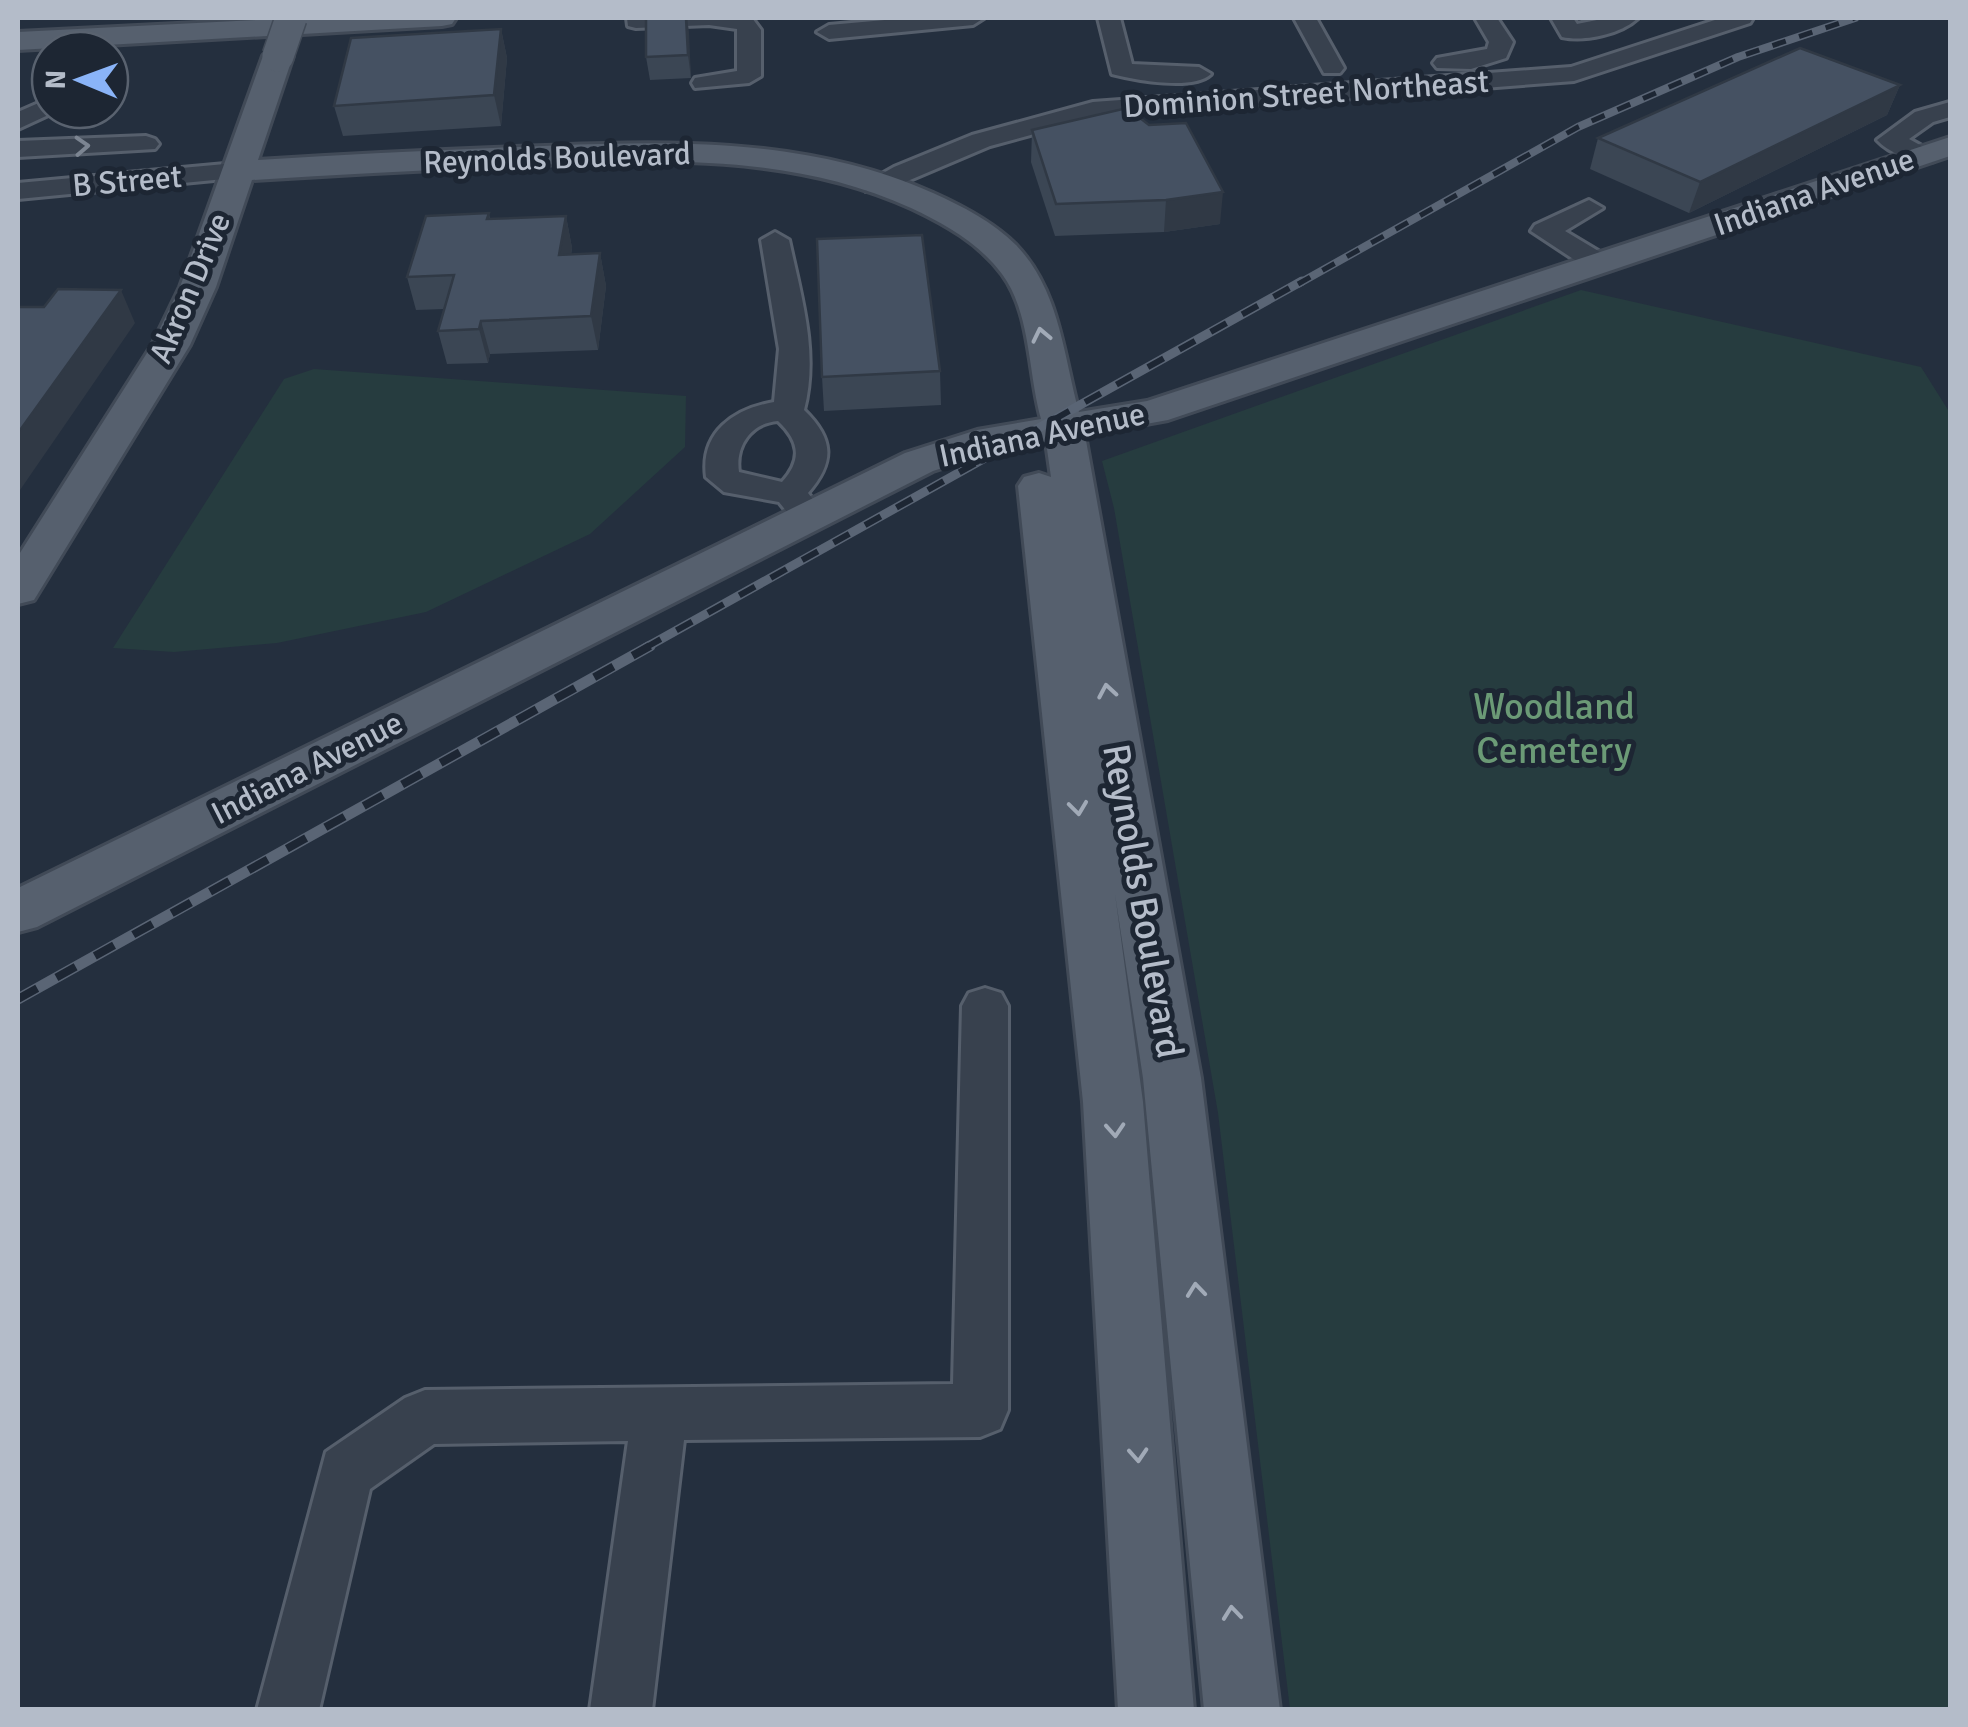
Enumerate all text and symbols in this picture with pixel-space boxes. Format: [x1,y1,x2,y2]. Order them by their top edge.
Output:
north arrow [30,30,130,130]
street label: Dominion Street Northeast [1122,62,1490,126]
text: N [39,70,73,90]
street label: Reynolds Boulevard [422,134,692,182]
one-way arrow [74,135,90,156]
street label: Indiana Avenue [1709,139,1919,245]
street label: B Street [71,157,183,205]
street label: Akron Drive [141,207,239,369]
one-way arrow [1032,327,1053,344]
street label: Indiana Avenue [936,394,1148,476]
one-way arrow [1097,683,1118,700]
park label: Woodland Cemetery [1473,683,1635,774]
street label: Indiana Avenue [205,703,409,833]
street label: Reynolds Boulevard [1092,740,1194,1062]
one-way arrow [1066,799,1087,816]
one-way arrow [1104,1123,1125,1139]
one-way arrow [1186,1281,1207,1297]
one-way arrow [1127,1447,1148,1463]
one-way arrow [1222,1604,1243,1620]

